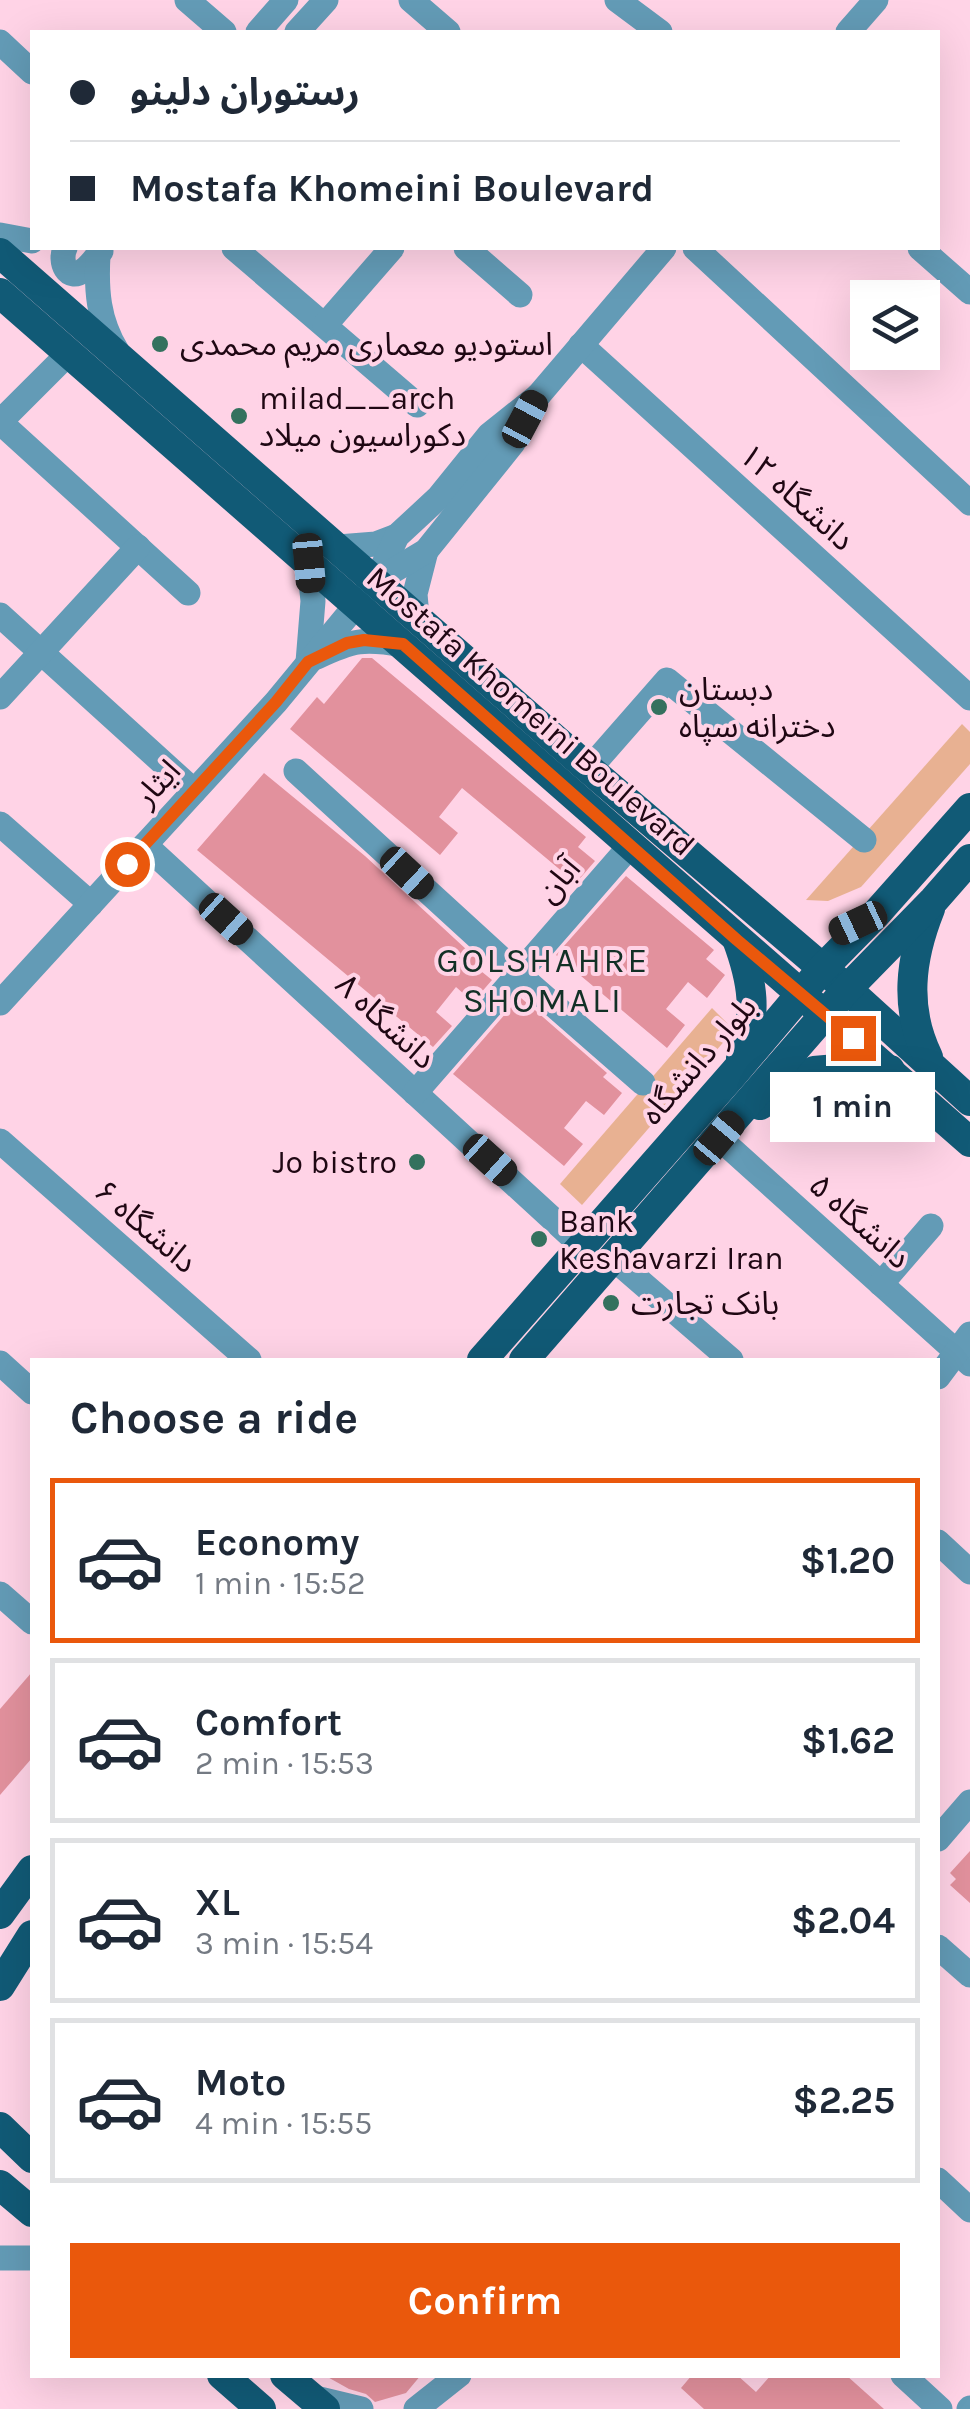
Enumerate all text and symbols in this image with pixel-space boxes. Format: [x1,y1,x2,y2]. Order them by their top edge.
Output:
text: رستوران دلینو [130,70,360,115]
text: Mostafa Khomeini Boulevard [130,166,654,211]
map controls [850,280,940,370]
button: layers [850,280,940,370]
place label: استودیو معماری مریم محمدی [180,326,553,368]
marker: استودیو معماری مریم محمدی [149,333,171,355]
place label: milad__arch دکوراسیون میلاد [259,380,466,454]
car [498,385,552,453]
marker: milad__arch دکوراسیون میلاد [228,405,250,427]
street label: دانشگاه ۱۲ [732,436,862,558]
car [291,532,327,594]
street label: Mostafa Khomeini Boulevard [359,559,702,864]
place label: دبستان دخترانه سپاه [679,671,836,746]
marker: دبستان دخترانه سپاه [648,696,670,718]
street label: ایثار [126,752,188,815]
route start [105,842,150,887]
car [375,842,439,904]
street label: آبان [529,849,589,910]
car [194,888,258,950]
car [824,897,892,949]
district label: GOLSHAHRE SHOMALI [436,940,650,1021]
street label: دانشگاه ۸ [328,966,443,1077]
street label: بلوار دانشگاه [633,989,764,1132]
route end [831,1016,876,1061]
callout: 1 min [770,1073,936,1143]
text: 1 min [812,1088,893,1125]
car [688,1105,750,1171]
car [458,1129,522,1191]
place label: Jo bistro [273,1144,397,1181]
marker: Jo bistro [406,1151,428,1173]
street label: دانشگاه ۵ [802,1166,918,1276]
street label: دانشگاه ۶ [87,1172,204,1281]
place label: Bank Keshavarzi Iran [559,1203,784,1277]
marker: Bank Keshavarzi Iran [528,1228,550,1250]
place label: بانک تجارت [631,1285,779,1322]
marker: بانک تجارت [600,1292,622,1314]
text: Choose a ride [70,1392,358,1444]
icon: car [75,1516,165,1606]
text: Economy [195,1520,359,1565]
text: $1.20 [800,1538,895,1583]
text: 1 min · 15:52 [195,1565,366,1602]
icon: car [75,1696,165,1786]
text: Comfort [195,1700,342,1745]
text: $1.62 [801,1718,895,1763]
text: 2 min · 15:53 [195,1745,374,1782]
icon: car [75,1876,165,1966]
text: XL [195,1880,240,1925]
text: $2.04 [791,1898,895,1943]
text: 3 min · 15:54 [195,1925,373,1962]
icon: car [75,2056,165,2146]
text: Moto [195,2060,286,2105]
text: $2.25 [793,2078,895,2123]
text: 4 min · 15:55 [195,2105,372,2142]
button: Confirm [70,2243,900,2358]

